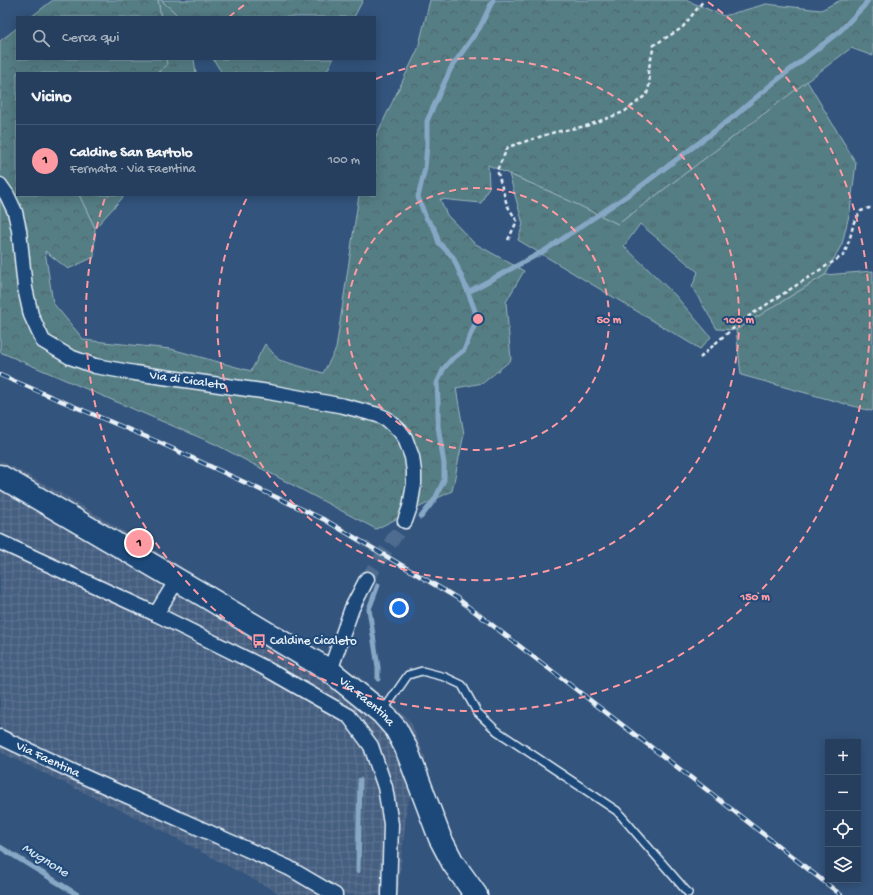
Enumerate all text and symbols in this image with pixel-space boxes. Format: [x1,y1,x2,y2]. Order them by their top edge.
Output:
search box [16,16,376,60]
icon: search [30,27,52,49]
text: Cerca qui [62,29,119,47]
text: Vicino [32,88,72,108]
text: Caldine San Bartolo [70,144,193,162]
text: 1 [42,153,48,168]
text: 100 m [328,153,360,168]
text: Fermata · Via Faentina [70,162,196,177]
centre of rings [471,312,485,326]
text: 50 m [597,314,622,328]
text: 100 m [723,314,754,328]
street label: Via di Cicaleto [148,368,227,393]
pin: 1 [126,528,152,558]
text: 150 m [739,591,770,605]
your location [389,598,409,618]
bus stop icon: Caldine Cicaleto [251,633,267,649]
place label: Caldine Cicaleto [270,634,357,649]
street label: Via Faentina [335,673,398,730]
street label: Via Faentina [13,738,83,781]
map controls [825,739,861,883]
button: + [825,739,861,775]
button: − [825,775,861,811]
button: locate [825,811,861,847]
water label: Mugnone [18,840,72,882]
button: layers [825,847,861,883]

